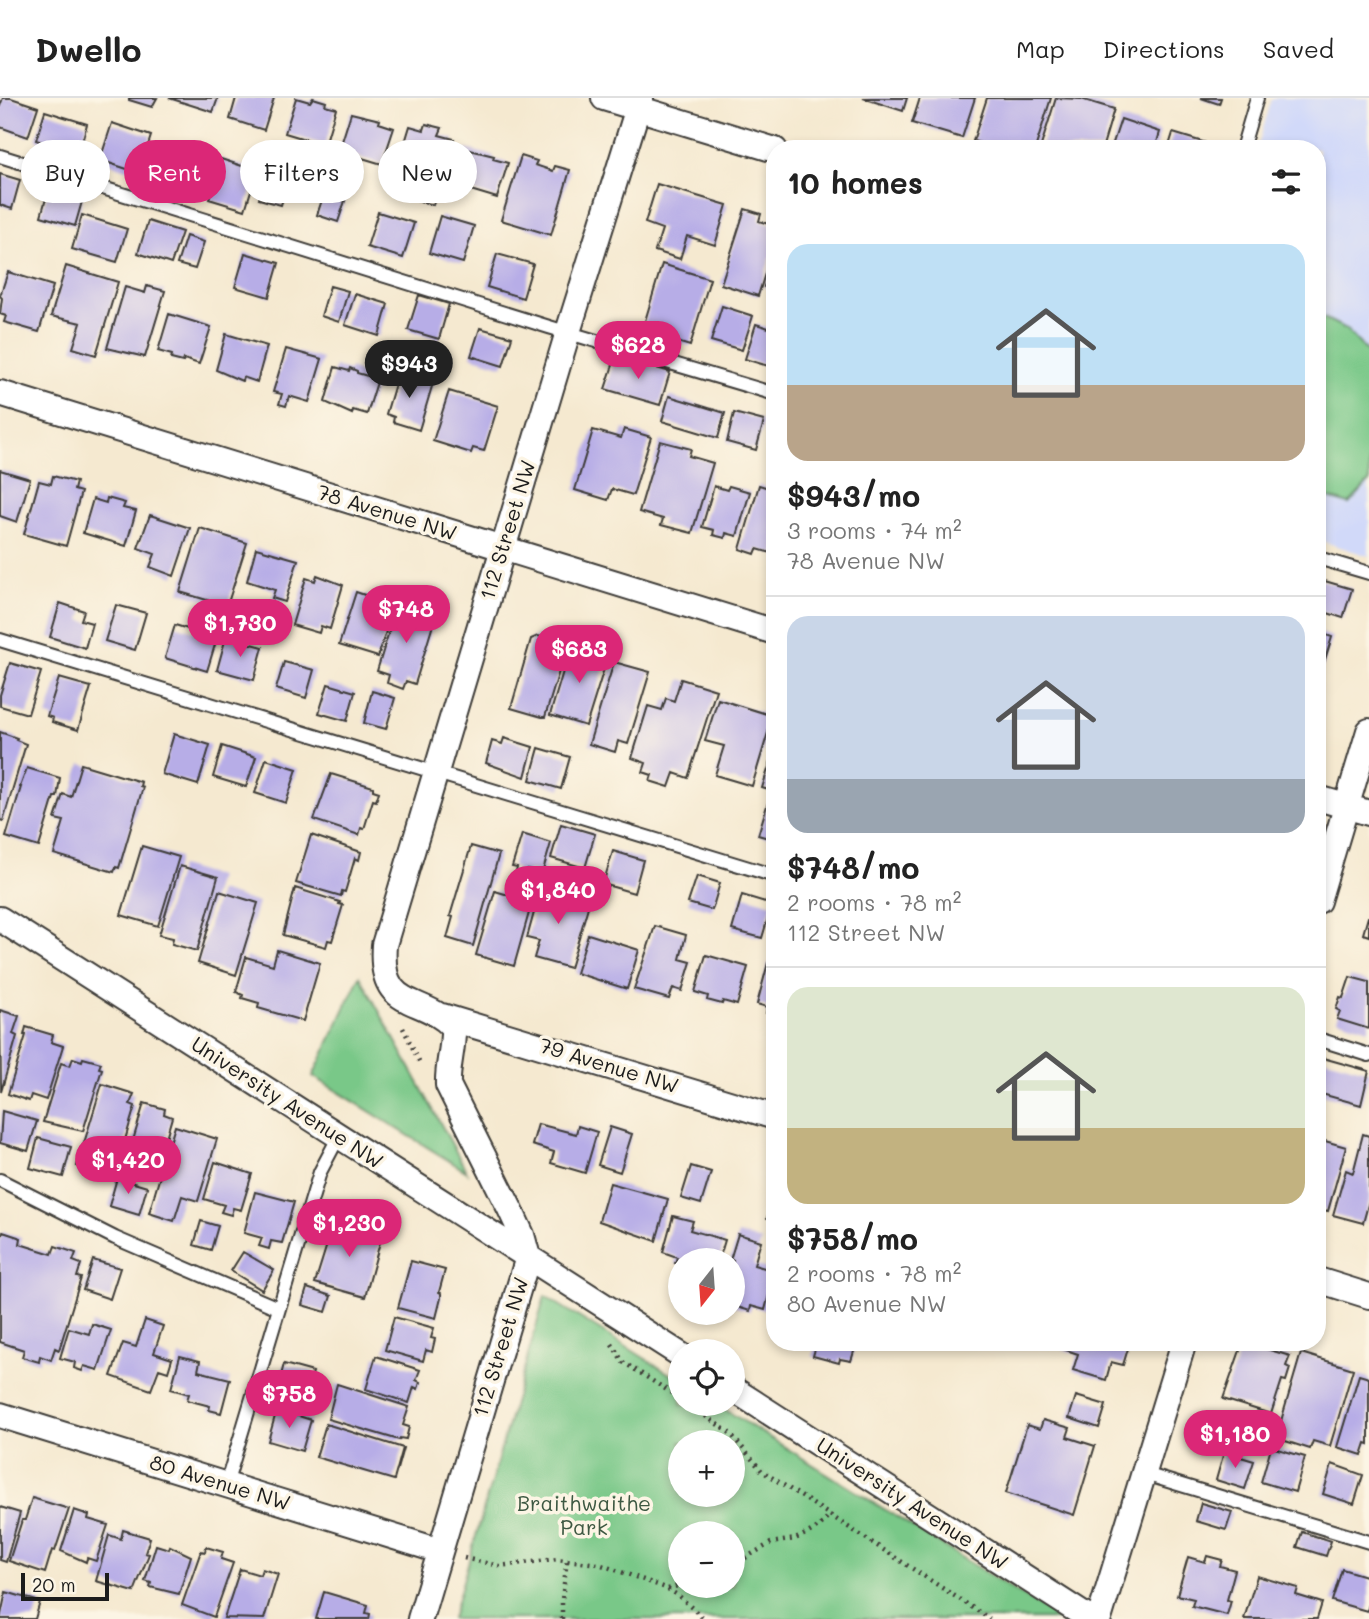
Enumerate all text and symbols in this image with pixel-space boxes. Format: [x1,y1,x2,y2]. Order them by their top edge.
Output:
text: Dwello [35,27,142,70]
text: Map [1016,33,1065,64]
text: Directions [1103,33,1225,64]
text: Saved [1263,33,1334,64]
chip: Buy [21,140,110,203]
chip: Rent [124,140,226,203]
chip: Filters [240,140,364,203]
chip: New [378,140,477,203]
text: 10 homes [787,162,923,202]
icon: filters [1267,163,1305,201]
icon: home [983,290,1109,416]
pin: $628 [597,322,679,381]
text: $628 [610,329,666,359]
pin: $943 [368,341,450,400]
text: $943 [381,348,437,378]
street label: 112 Street NW [473,456,541,603]
text: $943/mo [787,475,920,515]
street label: 78 Avenue NW [314,478,460,546]
text: 3 rooms · 74 m² [787,515,962,545]
text: 78 Avenue NW [787,545,945,575]
pin: $748 [365,586,447,645]
text: $748 [378,593,434,623]
pin: $1,730 [183,600,297,659]
text: $1,730 [204,607,276,637]
pin: $683 [538,626,620,685]
text: $683 [551,633,607,663]
icon: home [983,662,1109,788]
text: $748/mo [787,847,919,887]
pin: $1,840 [501,866,615,926]
text: $1,840 [520,874,596,904]
text: 2 rooms · 78 m² [787,887,961,917]
text: 112 Street NW [787,917,945,947]
street label: University Avenue NW [187,1030,389,1174]
street label: 79 Avenue NW [537,1031,682,1099]
icon: home [983,1033,1109,1159]
pin: $1,420 [71,1136,185,1196]
text: $1,420 [91,1144,165,1174]
pin: $1,230 [292,1200,406,1259]
text: $1,230 [313,1207,385,1237]
text: $758/mo [787,1218,918,1258]
north arrow [668,1248,746,1325]
map controls [668,1248,745,1598]
text: 2 rooms · 78 m² [787,1258,961,1288]
street label: 112 Street NW [466,1273,534,1420]
text: 80 Avenue NW [787,1288,947,1318]
button: locate [668,1339,745,1416]
pin: $758 [248,1370,330,1430]
text: $758 [262,1378,316,1408]
pin: $1,180 [1178,1410,1292,1470]
text: $1,180 [1200,1418,1270,1448]
button: + [668,1430,745,1507]
street label: University Avenue NW [812,1431,1014,1575]
street label: 80 Avenue NW [147,1447,294,1516]
park label: Braithwaithe Park [517,1489,651,1540]
button: − [668,1521,745,1598]
scale bar [21,1570,108,1602]
text: 20 m [32,1572,76,1597]

